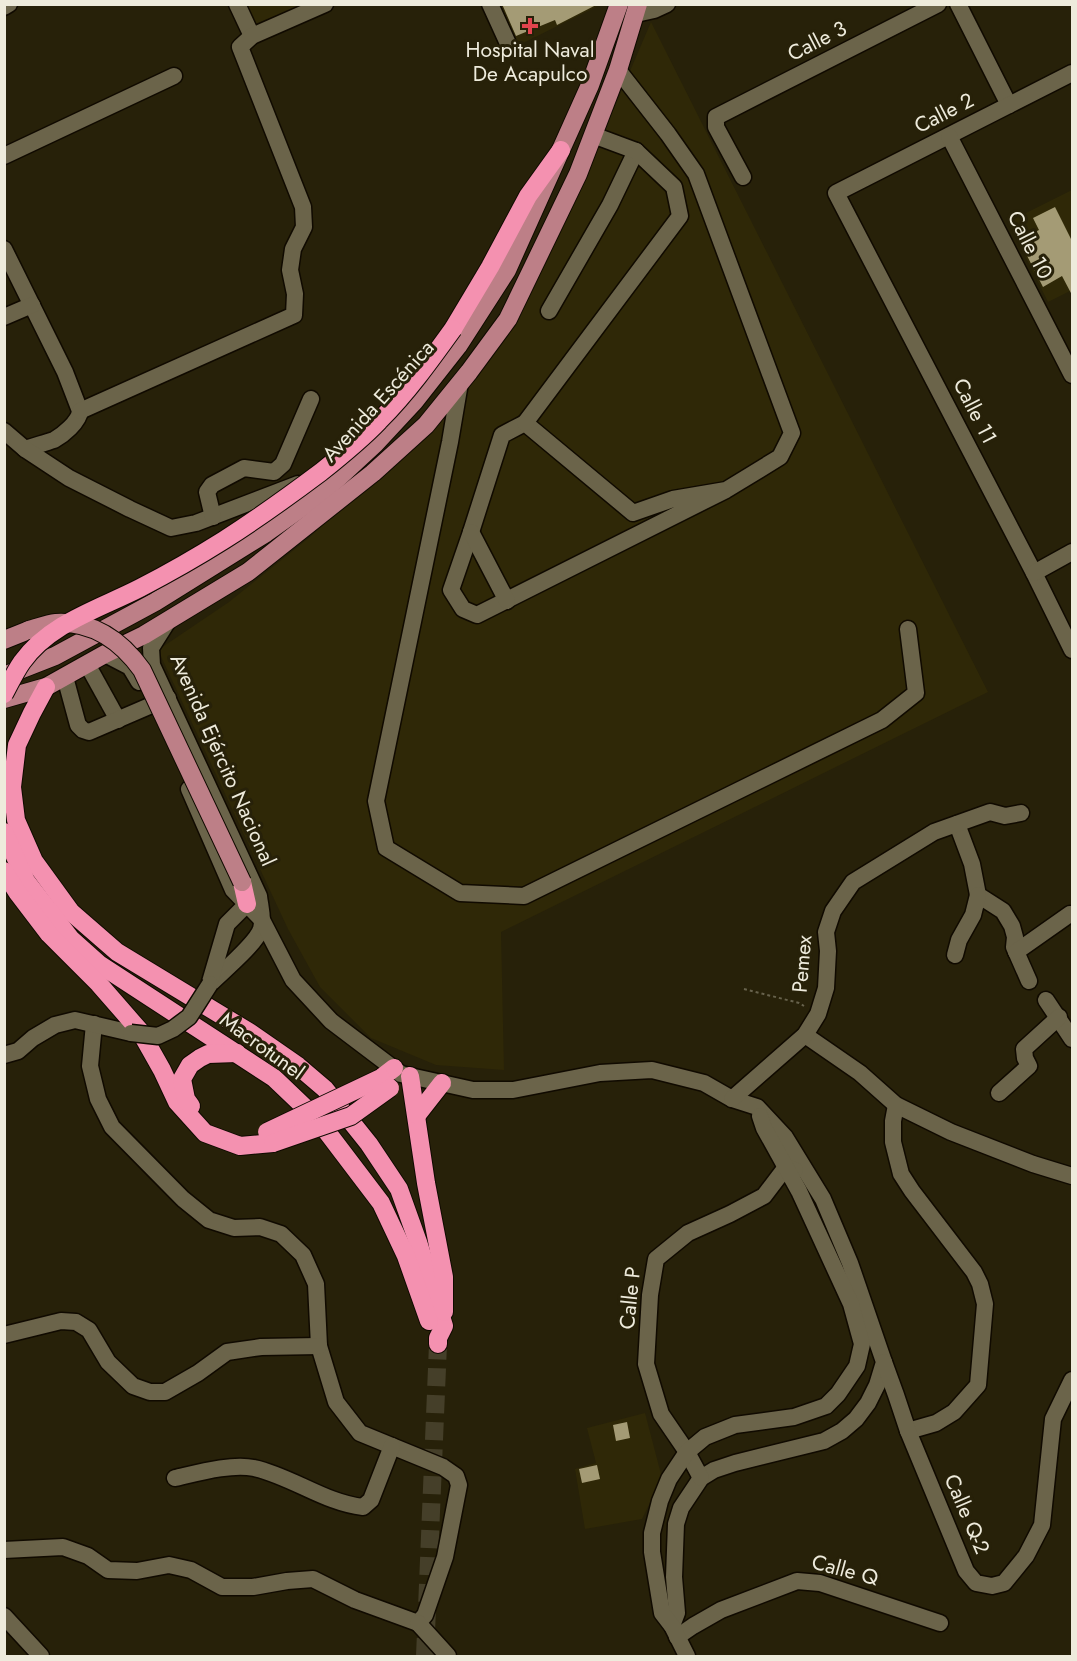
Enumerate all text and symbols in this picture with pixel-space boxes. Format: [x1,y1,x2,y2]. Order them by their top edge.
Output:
street label: Calle 3 [782,13,852,69]
marker: Hospital Naval De Acapulco [521,17,539,35]
place label: Hospital Naval De Acapulco [465,35,595,89]
street label: Calle 2 [909,85,979,141]
street label: Calle 10 [1000,206,1060,284]
street label: Avenida Escénica [315,333,441,469]
street label: Calle 11 [946,373,1004,449]
street label: Avenida Ejército Nacional [163,649,283,871]
street label: Pemex [785,934,819,994]
street label: Macrotunel [213,1005,311,1087]
street label: Calle P [612,1265,648,1331]
street label: Calle Q-2 [937,1469,997,1559]
street label: Calle Q [808,1547,882,1593]

